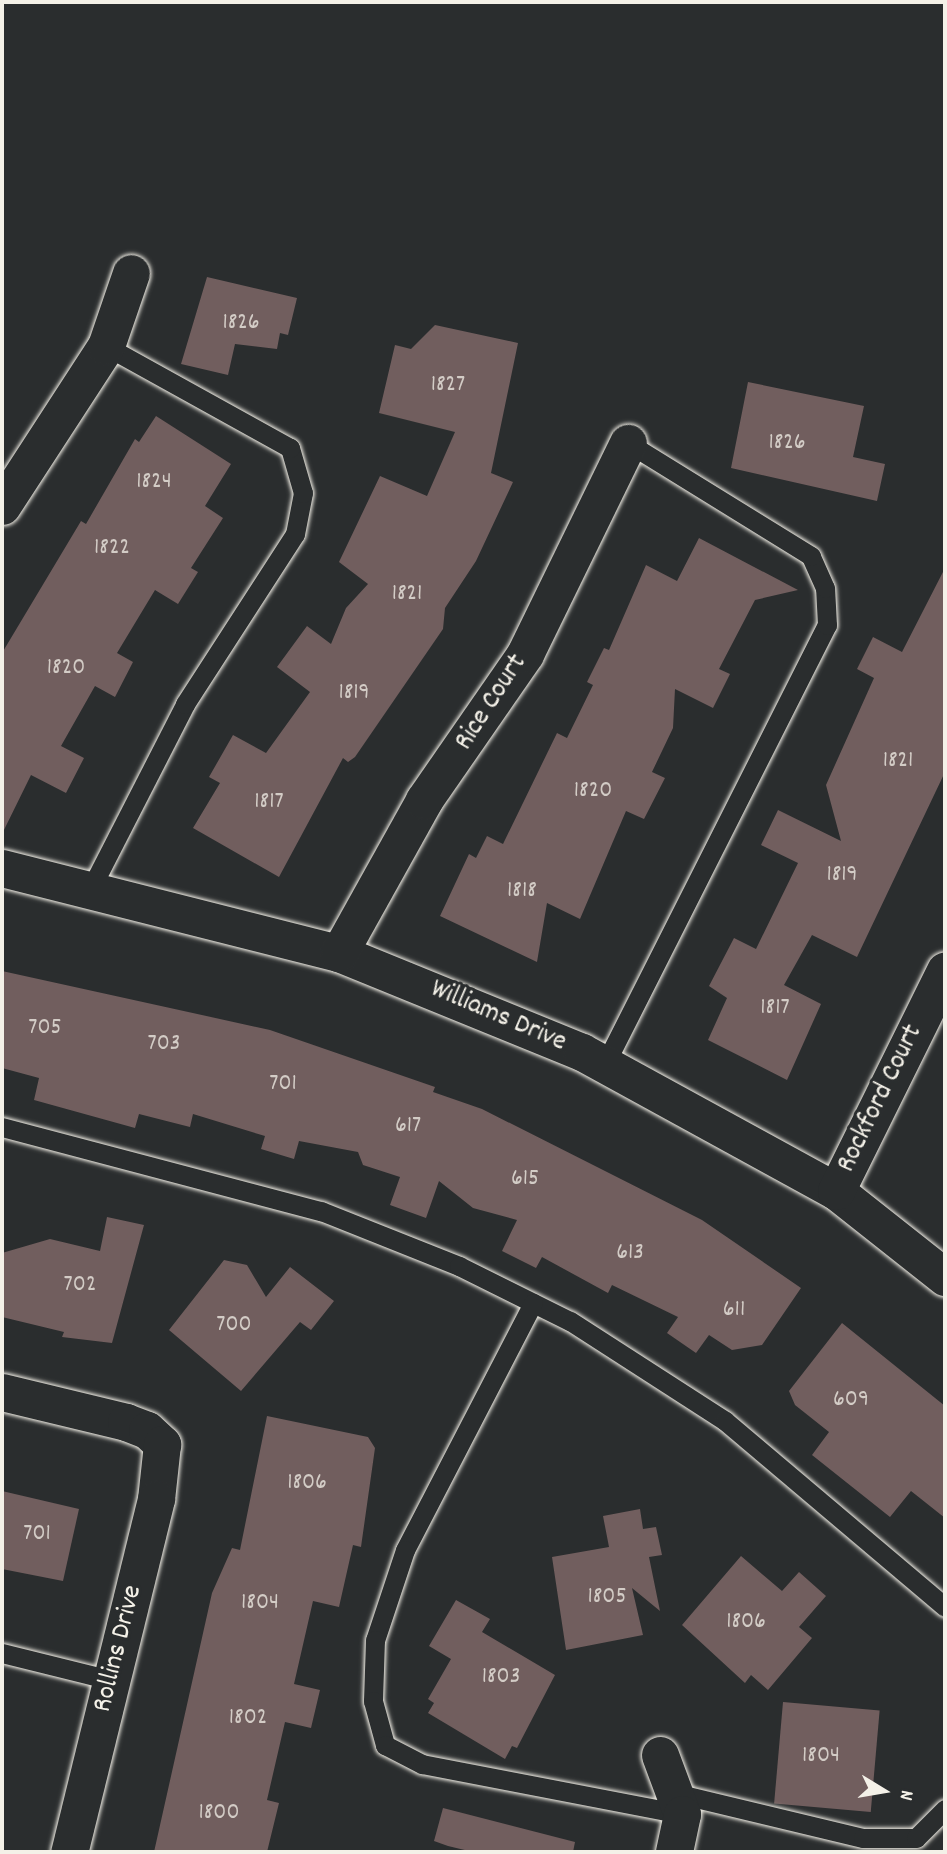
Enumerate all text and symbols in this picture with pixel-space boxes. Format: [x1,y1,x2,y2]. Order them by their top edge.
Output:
house number: 1826 [222,310,260,338]
house number: 1827 [431,372,465,400]
house number: 1826 [768,430,806,458]
house number: 1824 [136,469,172,497]
house number: 1822 [94,535,130,563]
house number: 1821 [392,581,422,609]
street label: Rice Court [449,649,535,757]
house number: 1820 [47,655,85,683]
house number: 1819 [338,680,370,708]
house number: 1821 [883,748,913,776]
house number: 1820 [574,778,612,806]
house number: 1817 [254,789,284,817]
house number: 1819 [826,862,858,890]
house number: 1818 [507,878,537,906]
street label: Williams Drive [425,973,571,1061]
house number: 1817 [760,995,790,1023]
house number: 705 [28,1015,62,1043]
street label: Rockford Court [831,1020,931,1178]
house number: 703 [148,1031,180,1059]
house number: 701 [269,1071,297,1099]
house number: 617 [395,1113,421,1141]
house number: 615 [511,1166,539,1194]
house number: 613 [616,1240,644,1268]
house number: 702 [64,1272,96,1300]
house number: 611 [723,1297,745,1325]
house number: 700 [216,1312,252,1340]
house number: 609 [833,1387,869,1415]
house number: 1806 [287,1470,327,1498]
house number: 701 [23,1521,51,1549]
street label: Rollins Drive [87,1582,151,1716]
house number: 1805 [587,1584,627,1612]
house number: 1804 [241,1590,279,1618]
house number: 1806 [726,1609,766,1637]
house number: 1803 [482,1664,520,1692]
house number: 1802 [229,1705,267,1733]
house number: 1804 [802,1743,840,1771]
north arrow [849,1756,919,1826]
text: N [891,1788,919,1802]
house number: 1800 [198,1800,240,1828]

